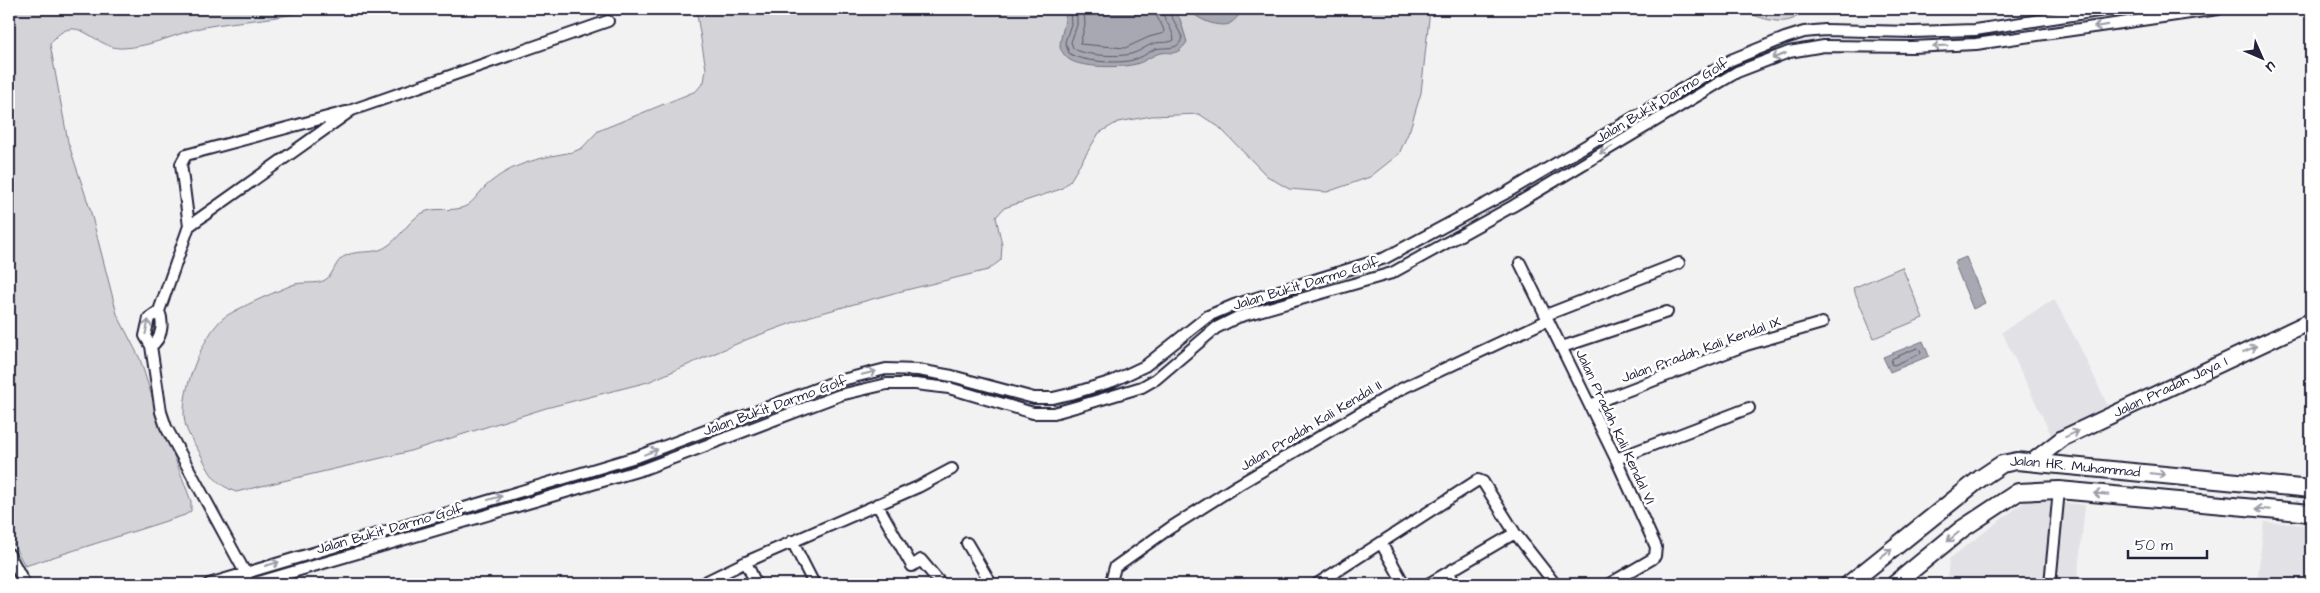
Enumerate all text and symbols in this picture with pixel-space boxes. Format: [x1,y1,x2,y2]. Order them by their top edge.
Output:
one-way arrow [2093,22,2109,32]
north arrow [2238,32,2288,82]
one-way arrow [1932,41,1948,50]
one-way arrow [1771,52,1786,61]
street label: Jalan Bukit Darmo Golf [1592,53,1733,149]
text: U [2261,57,2280,76]
one-way arrow [1599,146,1613,156]
street label: Jalan Bukit Darmo Golf [1230,252,1382,316]
street label: Jalan Pradah Kali Kendal IX [1619,312,1784,388]
one-way arrow [143,320,152,336]
one-way arrow [2242,343,2257,353]
street label: Jalan Pradah Kali Kendal VI [1570,346,1660,508]
street label: Jalan Pradah Jaya I [2110,352,2231,423]
one-way arrow [861,368,877,377]
street label: Jalan Bukit Darmo Golf [700,370,850,441]
street label: Jalan Pradah Kali Kendal II [1236,376,1386,476]
one-way arrow [2064,429,2079,439]
one-way arrow [642,447,658,456]
street label: Jalan HR. Muhammad [2008,451,2141,483]
one-way arrow [2149,469,2165,479]
one-way arrow [2093,489,2109,499]
one-way arrow [487,493,503,503]
street label: Jalan Bukit Darmo Golf [314,498,466,560]
one-way arrow [2255,504,2271,513]
scale bar [2128,528,2206,560]
one-way arrow [1947,531,1960,542]
text: 50 m [2135,535,2173,556]
one-way arrow [1880,548,1893,559]
one-way arrow [264,559,280,569]

